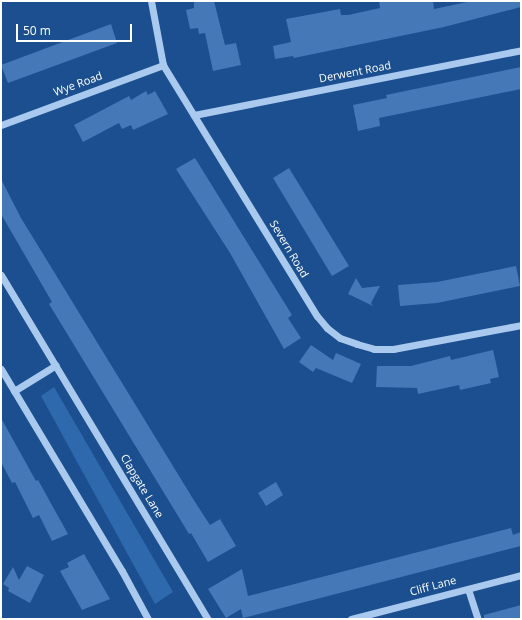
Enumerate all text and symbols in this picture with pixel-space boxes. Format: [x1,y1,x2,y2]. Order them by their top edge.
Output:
scale bar [18,16,134,42]
text: 50 m [23,22,51,39]
street label: Derwent Road [318,59,392,85]
street label: Wye Road [52,69,104,99]
street label: Severn Road [267,218,311,280]
street label: Clapgate Lane [118,452,166,520]
street label: Cliff Lane [408,573,458,599]

